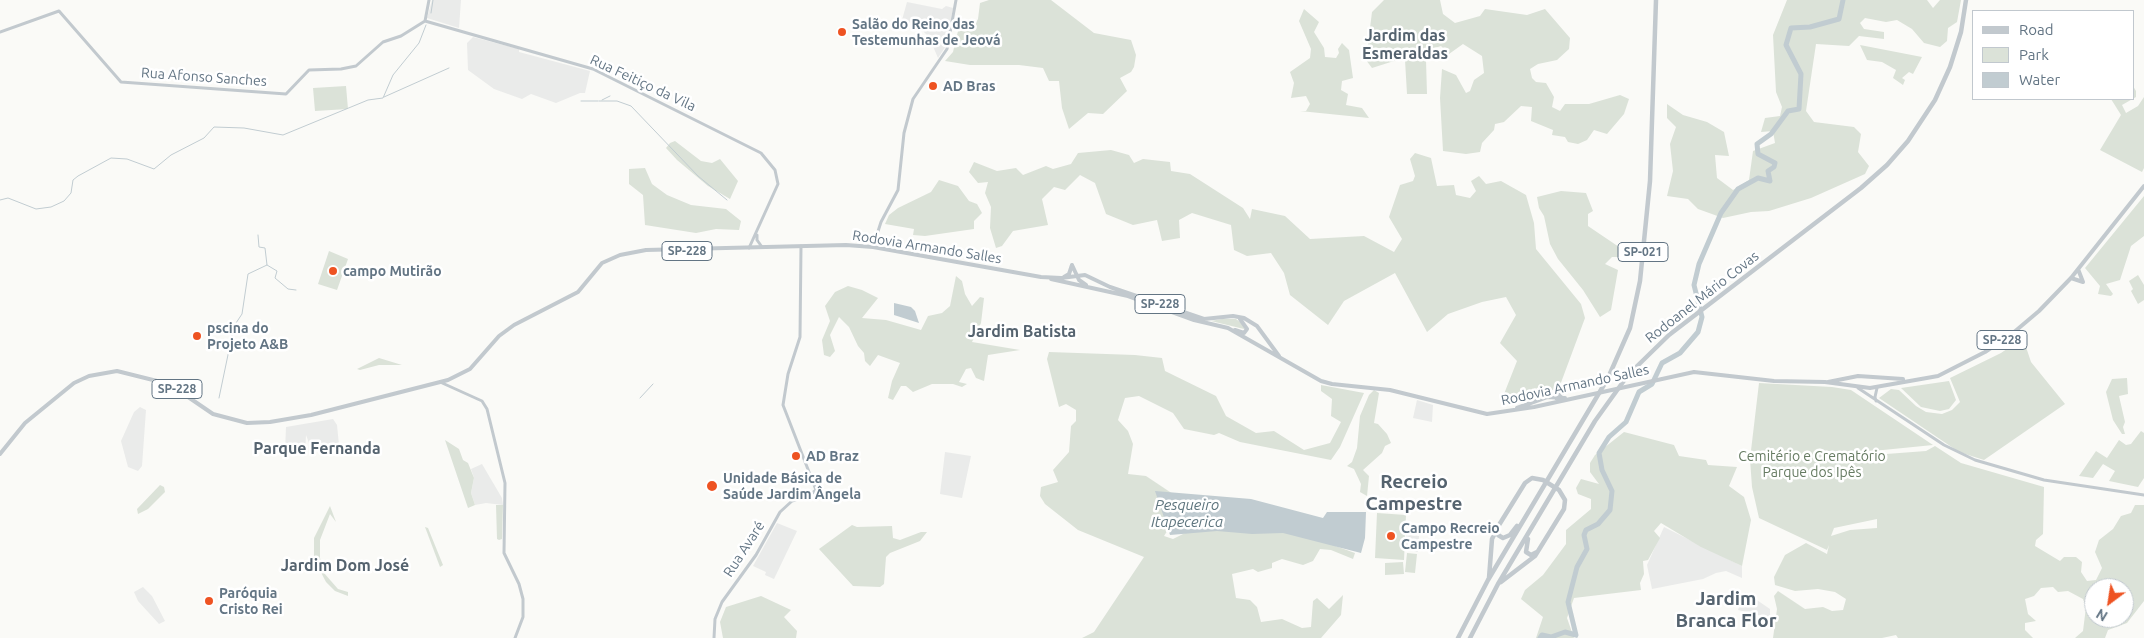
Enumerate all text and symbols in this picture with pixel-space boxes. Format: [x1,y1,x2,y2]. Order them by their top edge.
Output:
legend [1972,10,2134,100]
place label: Salão do Reino das Testemunhas de Jeová [852,16,1001,48]
text: Road [2019,21,2054,38]
marker: Salão do Reino das Testemunhas de Jeová [836,26,848,38]
district label: Jardim das Esmeraldas [1362,26,1448,64]
text: Park [2019,46,2049,63]
street label: Rua Feitiço da Vila [588,51,698,115]
street label: Rua Afonso Sanches [141,64,267,90]
text: Water [2019,71,2060,88]
place label: AD Bras [943,78,996,94]
marker: AD Bras [927,80,939,92]
street label: Rodovia Armando Salles [851,227,1003,267]
road number: SP-228 [662,242,712,260]
road number: SP-021 [1618,242,1668,262]
street label: Rodoanel Mário Covas [1642,247,1762,347]
place label: campo Mutirão [343,263,442,279]
marker: campo Mutirão [327,265,339,277]
road number: SP-228 [1135,294,1185,314]
place label: pscina do Projeto A&B [207,320,288,352]
district label: Jardim Batista [968,322,1076,342]
marker: pscina do Projeto A&B [191,330,203,342]
road number: SP-228 [1977,330,2027,350]
street label: Rodovia Armando Salles [1499,361,1651,409]
road number: SP-228 [152,379,202,398]
district label: Parque Fernanda [253,439,381,459]
place label: AD Braz [806,448,859,464]
park label: Cemitério e Crematório Parque dos Ipês [1738,448,1886,481]
marker: AD Braz [790,450,802,462]
place label: Unidade Básica de Saúde Jardim Ângela [723,470,861,502]
district label: Recreio Campestre [1365,471,1463,515]
marker: Unidade Básica de Saúde Jardim Ângela [705,479,719,493]
water label: Pesqueiro Itapecerica [1151,496,1223,531]
street label: Rua Avaré [720,518,768,580]
place label: Campo Recreio Campestre [1401,520,1500,552]
marker: Campo Recreio Campestre [1385,530,1397,542]
district label: Jardim Dom José [281,556,409,576]
north arrow [2084,578,2134,628]
place label: Paróquia Cristo Rei [219,585,283,618]
district label: Jardim Branca Flor [1675,588,1777,632]
marker: Paróquia Cristo Rei [203,595,215,607]
text: N [2093,605,2110,625]

